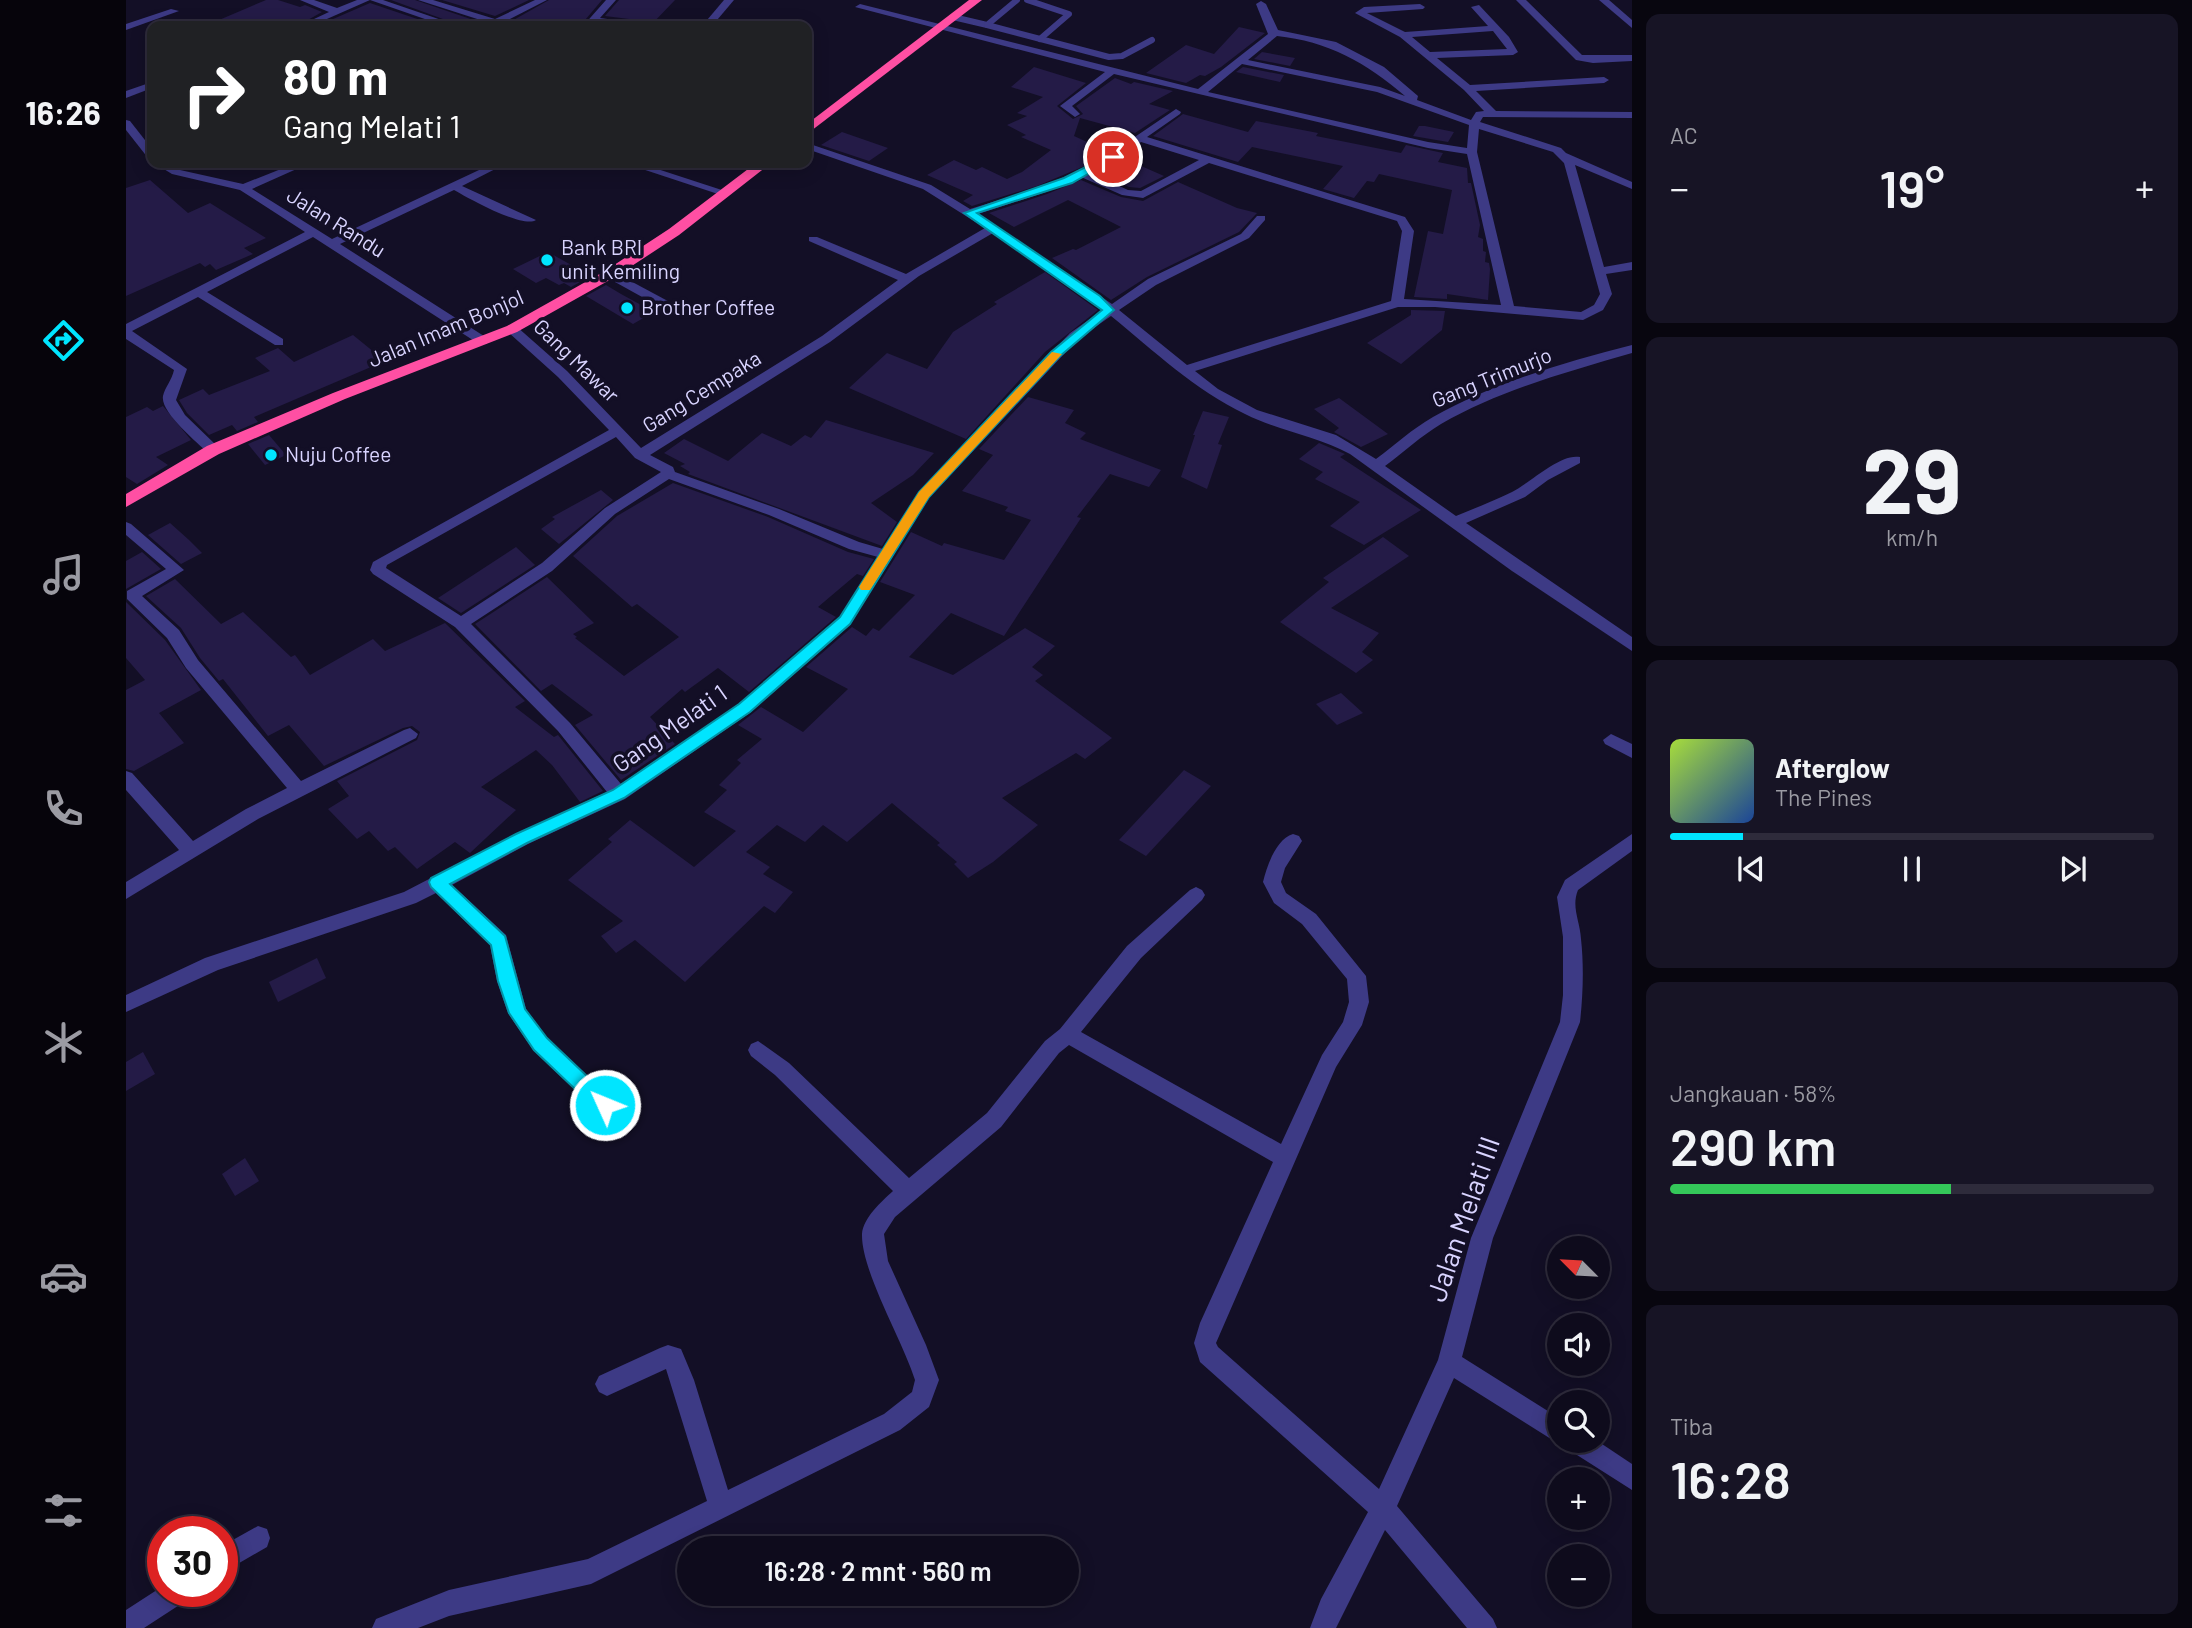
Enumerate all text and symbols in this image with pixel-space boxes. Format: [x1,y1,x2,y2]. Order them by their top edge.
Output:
text: 80 m [283,46,388,105]
icon: right [168,49,259,140]
text: 16:26 [25,93,101,131]
text: Gang Melati 1 [283,106,460,144]
text: AC [1670,121,1698,149]
pin [1083,127,1143,187]
icon: arrive [1094,138,1132,176]
text: 19° [1879,156,1945,218]
text: − [1670,164,1689,210]
text: + [2135,164,2154,210]
street label: Jalan Randu [283,182,391,262]
place label: Bank BRI unit Kemiling [561,234,680,283]
marker: Bank BRI unit Kemiling [539,252,555,268]
street label: Jalan Imam Bonjol [364,284,527,372]
place label: Brother Coffee [641,294,775,319]
marker: Brother Coffee [619,300,635,316]
street label: Gang Mawar [529,313,625,407]
icon: directions [39,316,88,365]
street label: Gang Trimurjo [1428,341,1555,412]
street label: Gang Cempaka [637,344,765,437]
text: 29 [1862,423,1962,532]
place label: Nuju Coffee [285,441,391,466]
marker: Nuju Coffee [263,447,279,463]
text: km/h [1886,523,1938,551]
icon: music [39,550,88,599]
street label: Gang Melati 1 [606,678,732,778]
text: Afterglow [1775,752,1890,783]
text: The Pines [1775,783,1872,811]
icon: phone [39,784,88,833]
icon: previous [1732,850,1770,888]
icon: pause [1893,850,1931,888]
icon: next [2054,850,2092,888]
icon: climate [39,1018,88,1067]
position arrow [568,1068,642,1142]
text: Jangkauan · 58% [1670,1079,1837,1107]
text: 290 km [1670,1114,1836,1176]
street label: Jalan Melati III [1418,1132,1506,1306]
north arrow [1547,1236,1610,1298]
map controls [1547,1236,1610,1607]
icon: car [39,1252,88,1301]
button: sound [1547,1313,1610,1376]
button: search [1547,1390,1610,1453]
text: Tiba [1670,1412,1713,1440]
text: 16:28 [1670,1447,1791,1509]
button: + [1547,1467,1610,1530]
icon: filters [39,1486,88,1535]
speed limit sign: 30 [147,1516,238,1607]
button: − [1547,1544,1610,1607]
text: 16:28 · 2 mnt · 560 m [765,1555,991,1586]

